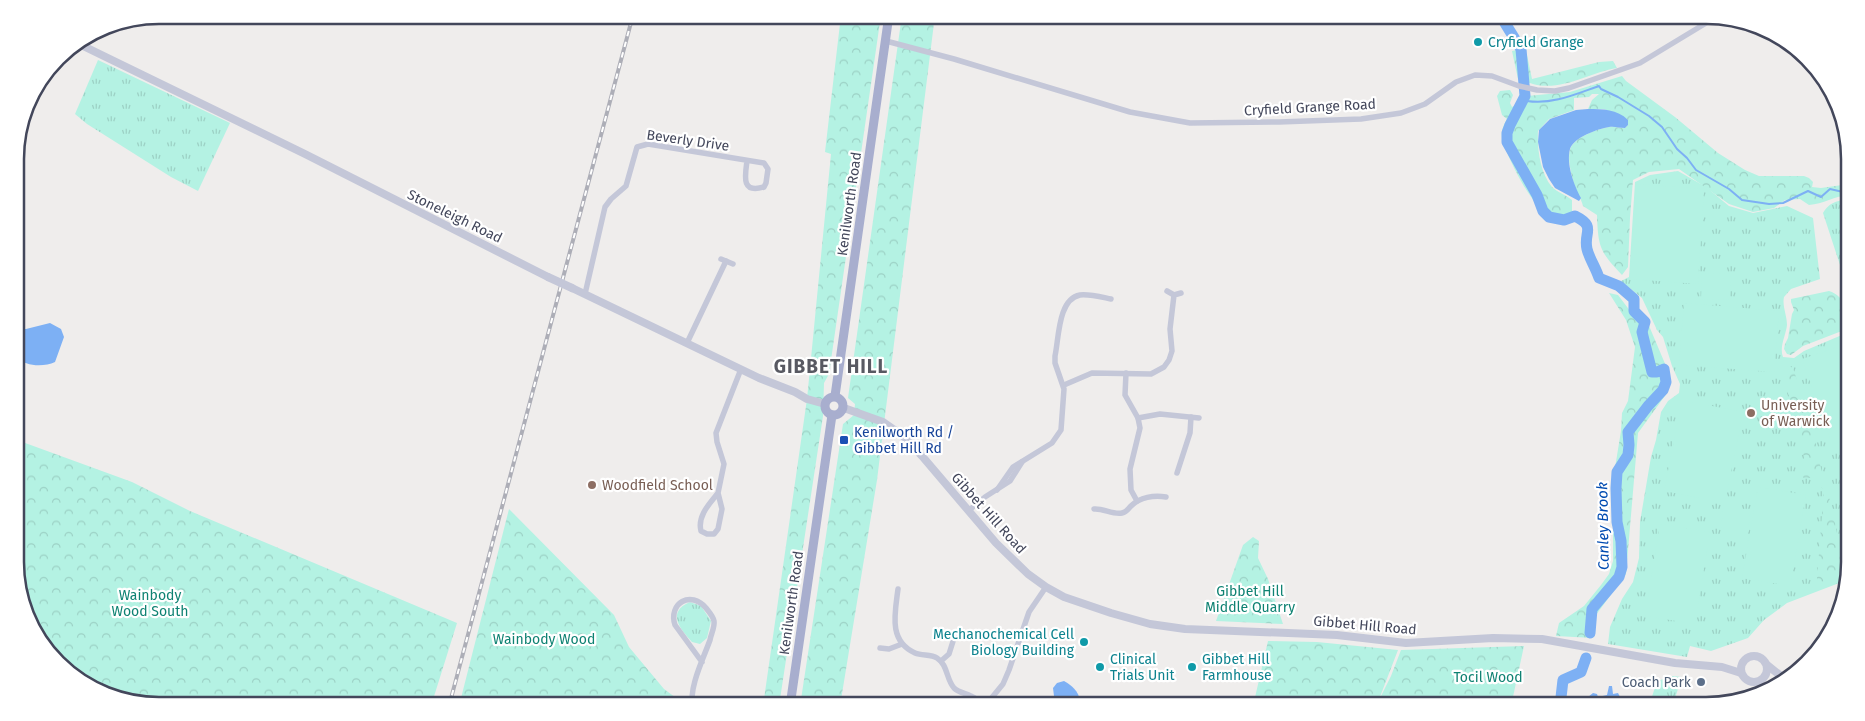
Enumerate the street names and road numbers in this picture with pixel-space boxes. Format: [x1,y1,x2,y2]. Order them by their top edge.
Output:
street label: Cryfield Grange Road [1244,96,1376,119]
street label: Beverly Drive [645,126,730,155]
street label: Kenilworth Road [834,151,865,257]
street label: Stoneleigh Road [405,186,505,247]
street label: Gibbet Hill Road [948,469,1030,557]
street label: Kenilworth Road [776,550,807,656]
street label: Gibbet Hill Road [1313,613,1417,638]

